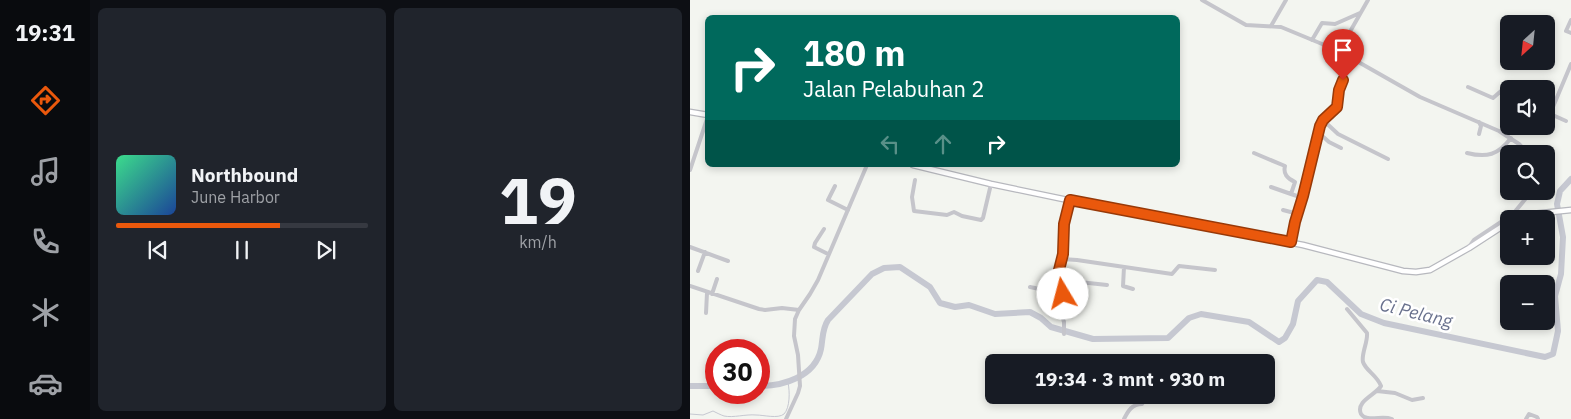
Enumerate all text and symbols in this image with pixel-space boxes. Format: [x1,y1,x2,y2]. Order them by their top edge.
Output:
north arrow [1500,15,1555,70]
map controls [1500,15,1555,330]
text: 19:31 [15,18,75,47]
pin [1322,29,1364,80]
text: 180 m [803,30,906,76]
icon: right [720,35,785,100]
icon: arrive [1329,36,1357,64]
text: Jalan Pelabuhan 2 [803,74,984,103]
button: sound [1500,80,1555,135]
icon: directions [28,83,63,118]
icon: left [876,130,904,158]
icon: ahead [929,130,957,158]
icon: right [982,130,1010,158]
button: search [1500,145,1555,200]
icon: music [28,154,63,189]
text: 19 [499,157,577,242]
text: Northbound [191,163,298,187]
text: June Harbor [191,187,280,207]
button: + [1500,210,1555,265]
icon: phone [28,224,63,259]
text: km/h [519,232,557,252]
icon: previous [144,236,172,264]
icon: pause [228,236,256,264]
icon: next [312,236,340,264]
position arrow [1036,267,1088,319]
button: − [1500,275,1555,330]
water label: Ci Pelang [1377,292,1456,333]
icon: climate [28,295,63,330]
speed limit sign: 30 [705,339,770,404]
icon: car [28,366,63,401]
text: 19:34 · 3 mnt · 930 m [1035,367,1225,391]

